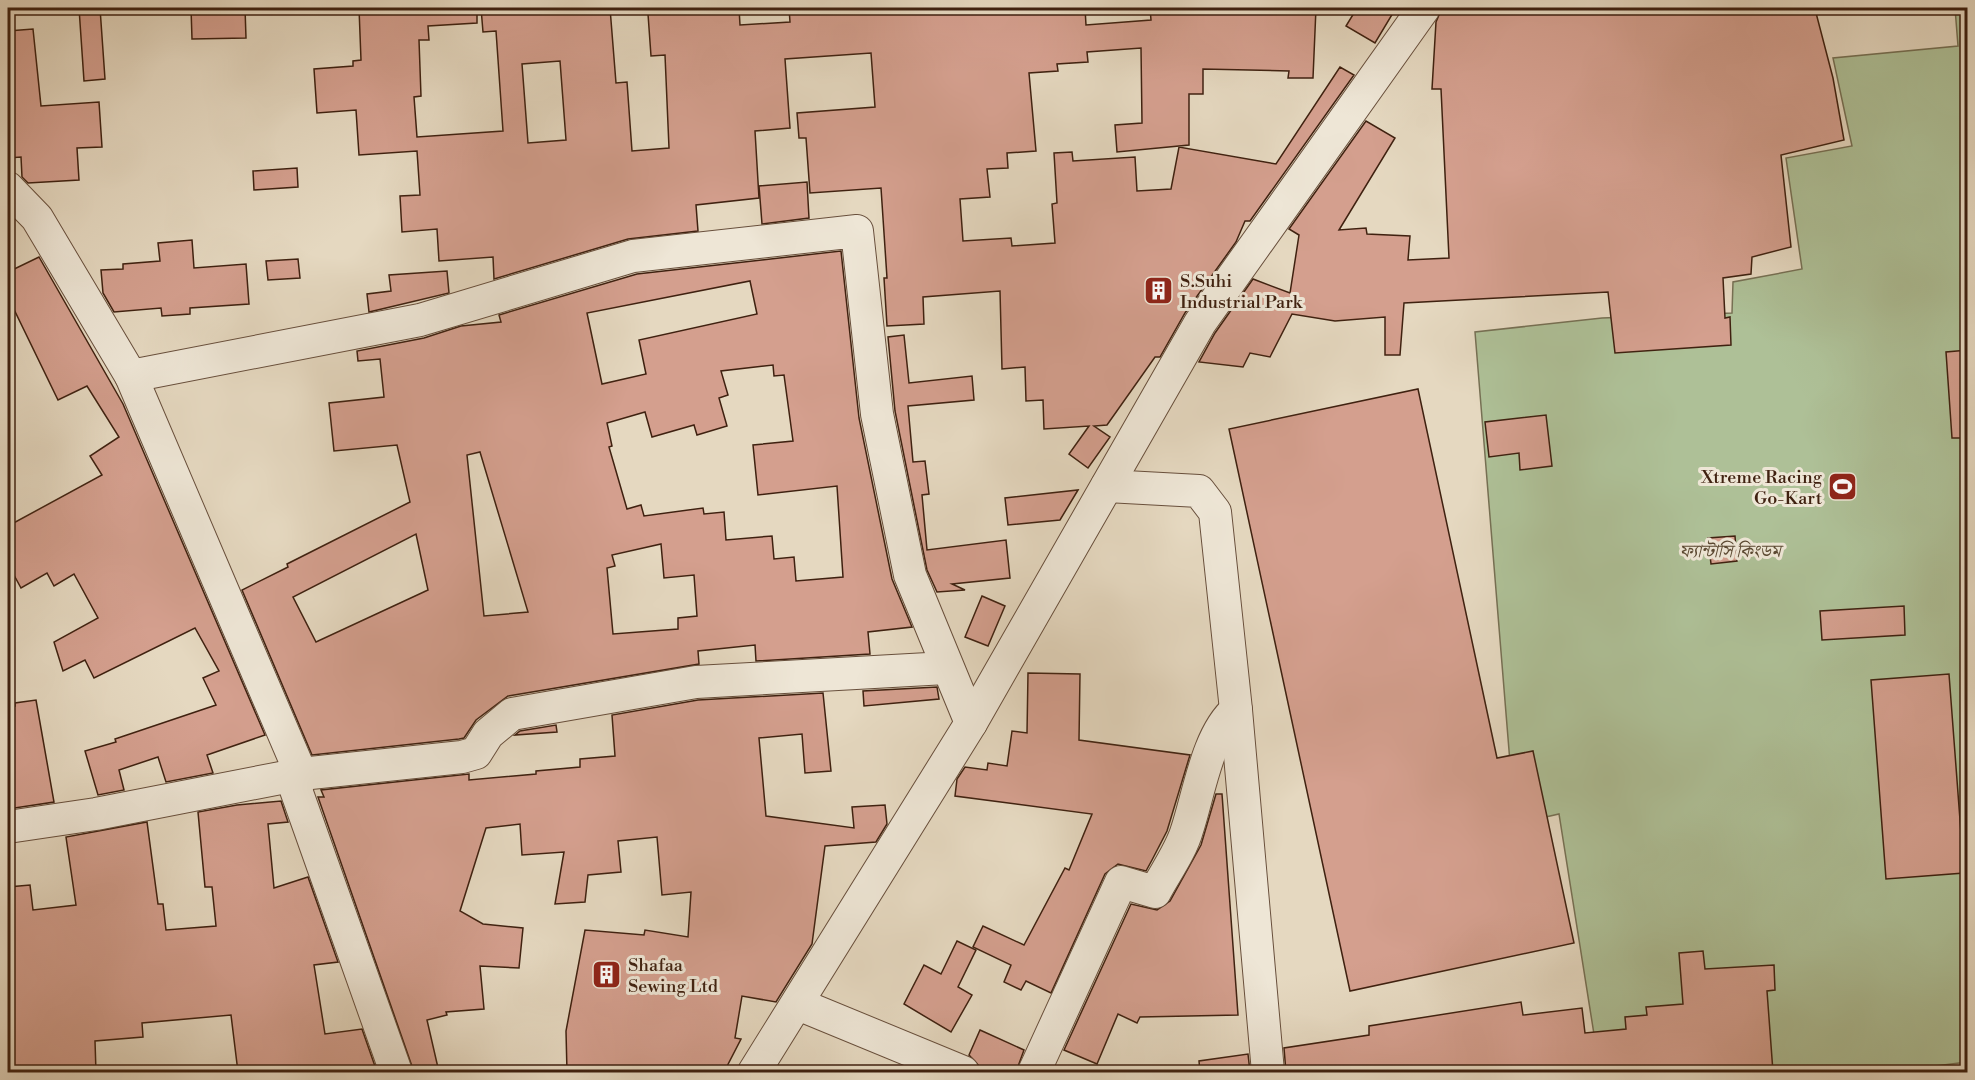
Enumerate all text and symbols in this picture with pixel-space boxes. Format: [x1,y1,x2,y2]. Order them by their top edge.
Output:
place label: S.Suhi Industrial Park [1180,270,1304,314]
building icon: S.Suhi Industrial Park [1143,275,1175,307]
place label: Xtreme Racing Go-Kart [1700,466,1823,510]
sports icon: Xtreme Racing Go-Kart [1827,471,1859,503]
park label: ফ্যান্টাসি কিংডম [1679,540,1784,563]
place label: Shafaa Sewing Ltd [628,954,719,998]
building icon: Shafaa Sewing Ltd [591,959,623,991]

